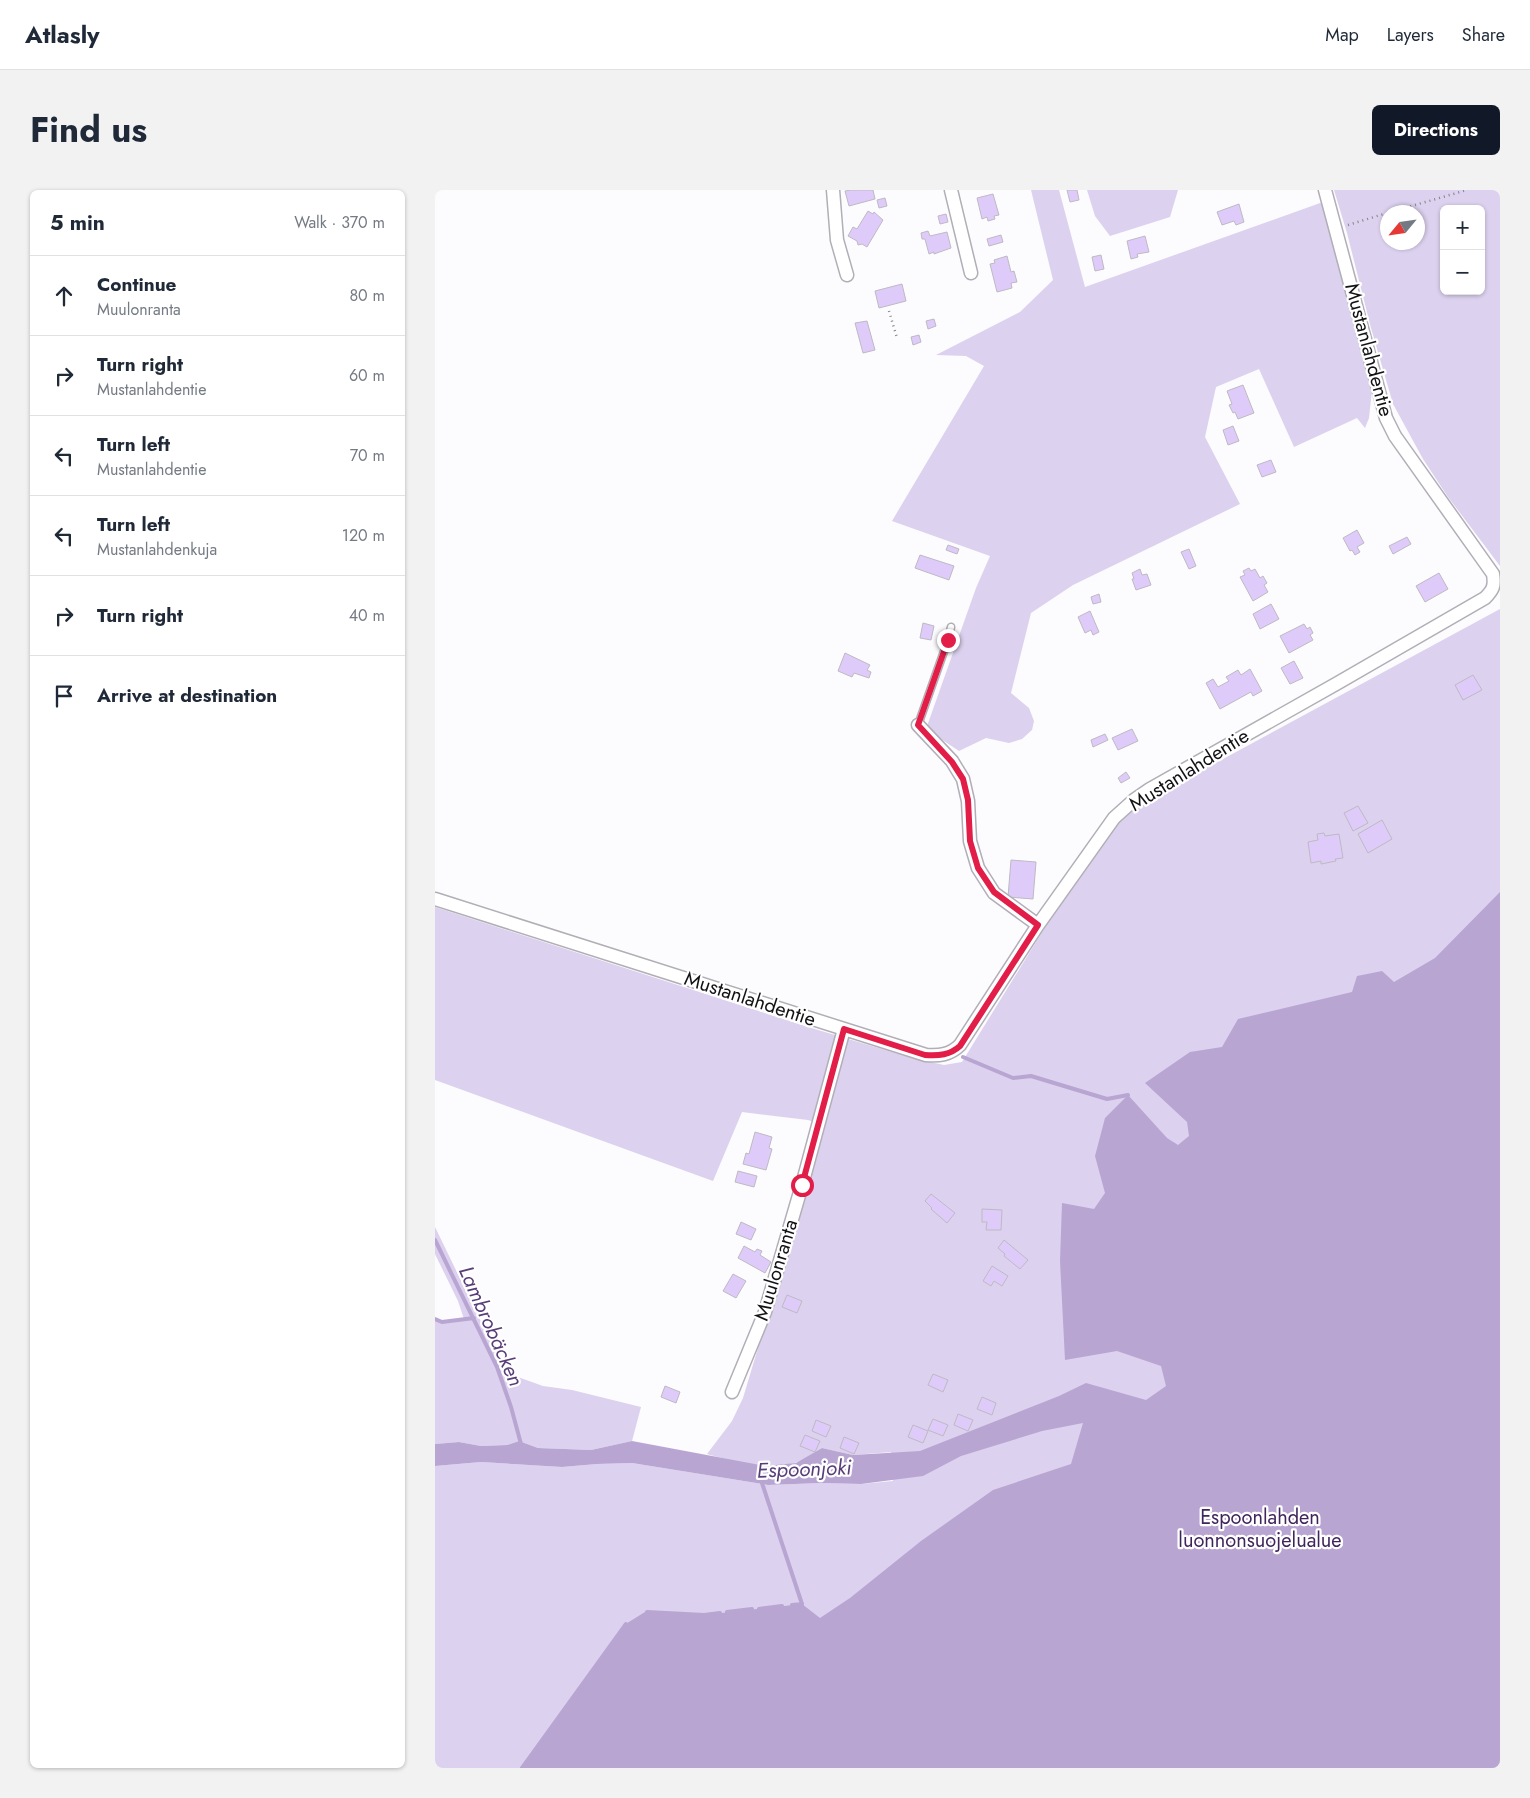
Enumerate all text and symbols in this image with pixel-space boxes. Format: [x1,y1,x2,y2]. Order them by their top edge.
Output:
text: Atlasly [25,17,100,52]
text: Map [1325,22,1359,48]
text: Layers [1387,22,1434,48]
text: Share [1462,22,1505,48]
text: Find us [30,105,147,155]
button: Directions [1372,105,1500,155]
north arrow [1380,205,1425,250]
map controls [1440,205,1485,295]
button: + [1440,205,1485,250]
text: 5 min [50,208,105,238]
text: Walk · 370 m [294,211,385,234]
button: − [1440,250,1485,295]
text: Continue [97,271,176,298]
street label: Mustanlahdentie [1337,280,1401,420]
icon: ahead [50,282,78,310]
text: 80 m [349,284,385,307]
text: Muulonranta [97,298,181,321]
text: Turn right [97,351,183,378]
icon: right [50,362,78,390]
text: 60 m [349,364,385,387]
text: Mustanlahdentie [97,378,207,401]
text: Turn left [97,431,170,458]
icon: left [50,442,78,470]
text: 70 m [350,444,385,467]
text: Mustanlahdentie [97,458,207,481]
text: Turn left [97,511,170,538]
icon: left [50,522,78,550]
text: 120 m [342,524,385,547]
text: Mustanlahdenkuja [97,538,217,561]
icon: right [50,602,78,630]
text: Turn right [97,602,183,629]
text: 40 m [349,604,385,627]
route end [937,629,960,652]
icon: arrive [50,682,78,710]
text: Arrive at destination [97,682,277,709]
street label: Mustanlahdentie [1123,721,1255,819]
street label: Mustanlahdentie [680,964,820,1034]
route start [791,1174,814,1197]
street label: Muulonranta [747,1216,805,1324]
water label: Lambrobäcken [451,1261,531,1391]
water label: Espoonjoki [756,1452,852,1486]
park label: Espoonlahden luonnonsuojelualue [1178,1503,1342,1555]

